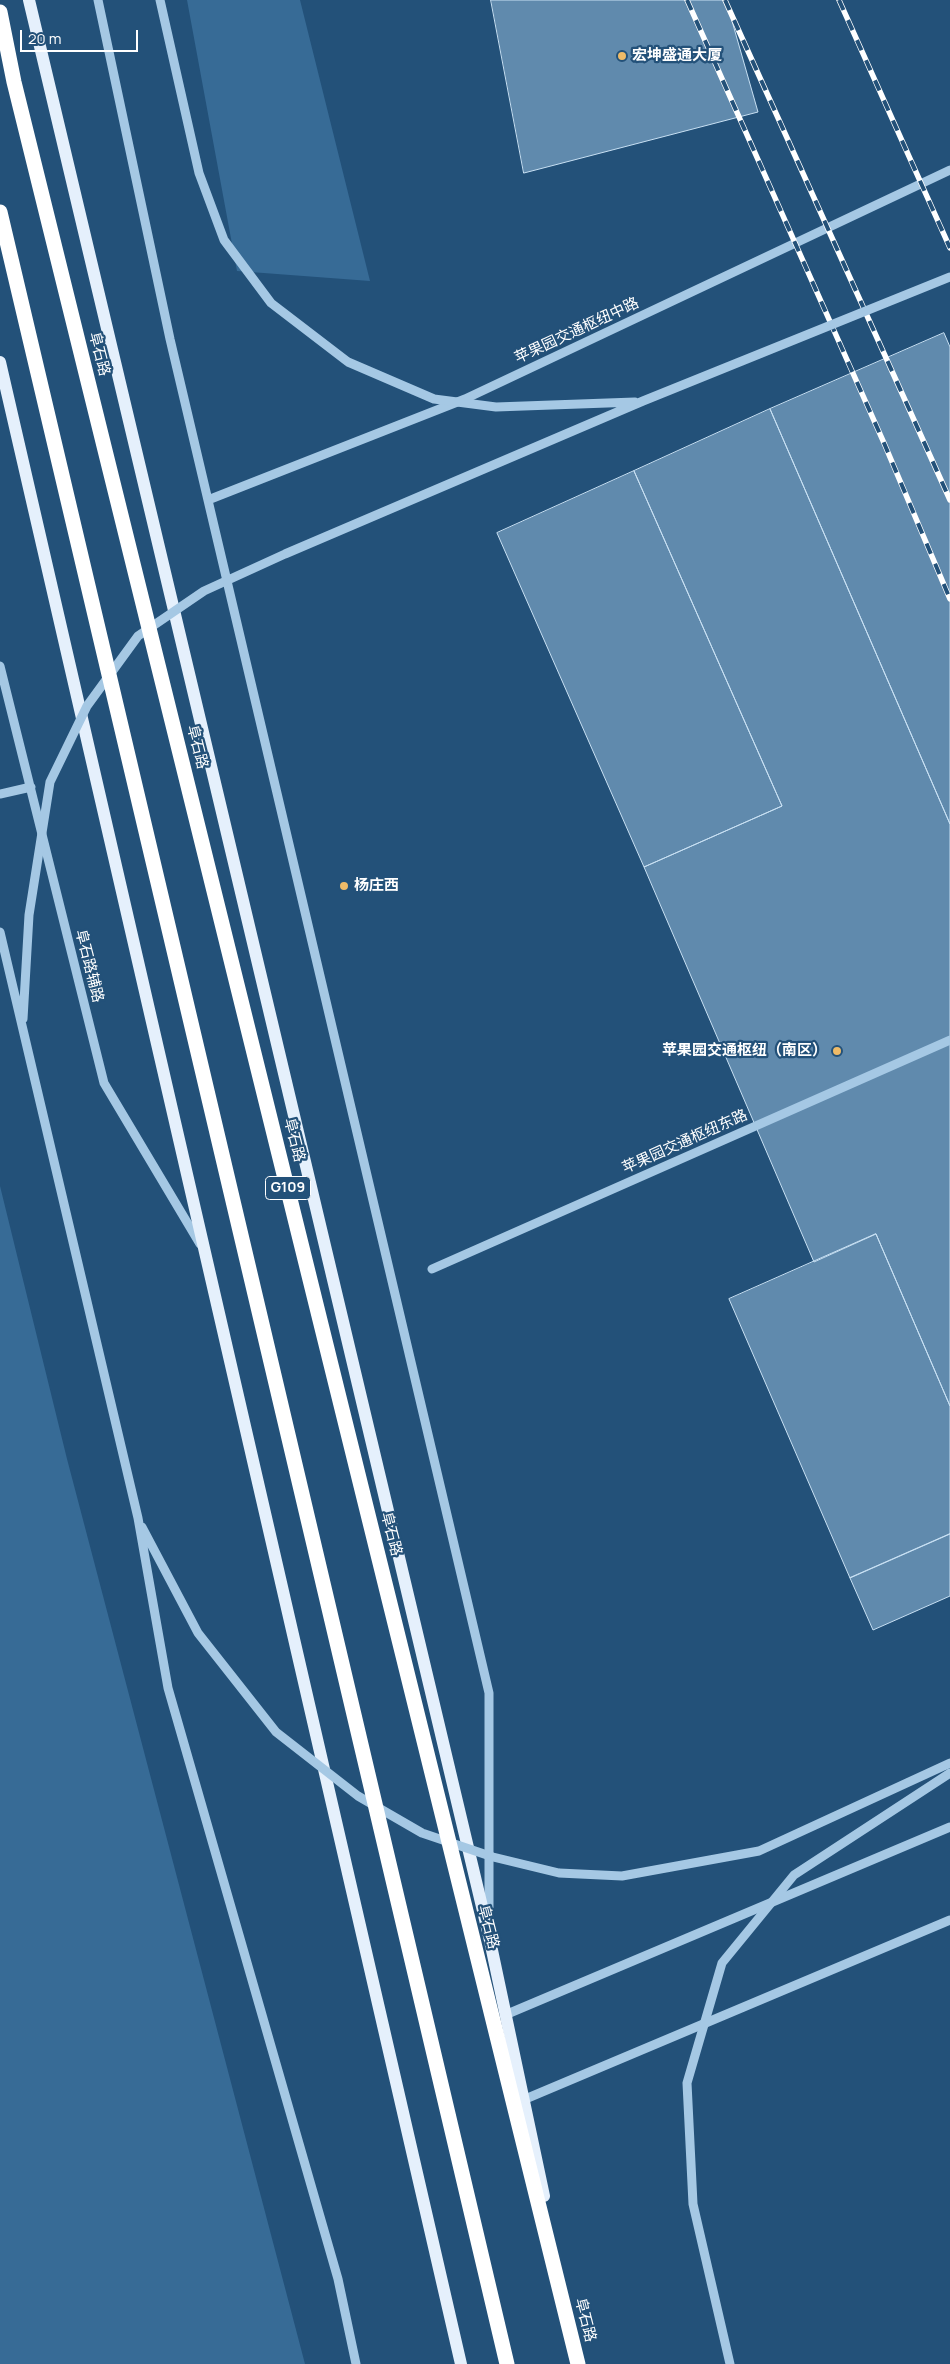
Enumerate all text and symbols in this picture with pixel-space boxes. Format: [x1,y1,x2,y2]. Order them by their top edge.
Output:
scale bar [22,20,140,52]
text: 20 m [28,28,61,49]
place label: 宏坤盛通大厦 [632,47,722,65]
marker: 宏坤盛通大厦 [616,50,628,62]
street label: 苹果园交通枢纽中路 [512,294,642,368]
street label: 阜石路 [85,330,113,378]
street label: 阜石路 [183,723,211,771]
place label: 杨庄西 [354,877,399,895]
marker: 杨庄西 [338,880,350,892]
street label: 阜石路辅路 [71,927,107,1005]
place label: 苹果园交通枢纽（南区） [662,1042,827,1060]
marker: 苹果园交通枢纽（南区） [831,1045,843,1057]
street label: 苹果园交通枢纽东路 [620,1106,750,1178]
street label: 阜石路 [280,1116,308,1164]
road number: G109 [266,1176,310,1200]
street label: 阜石路 [377,1510,405,1558]
street label: 阜石路 [474,1903,502,1951]
street label: 阜石路 [571,2296,599,2344]

